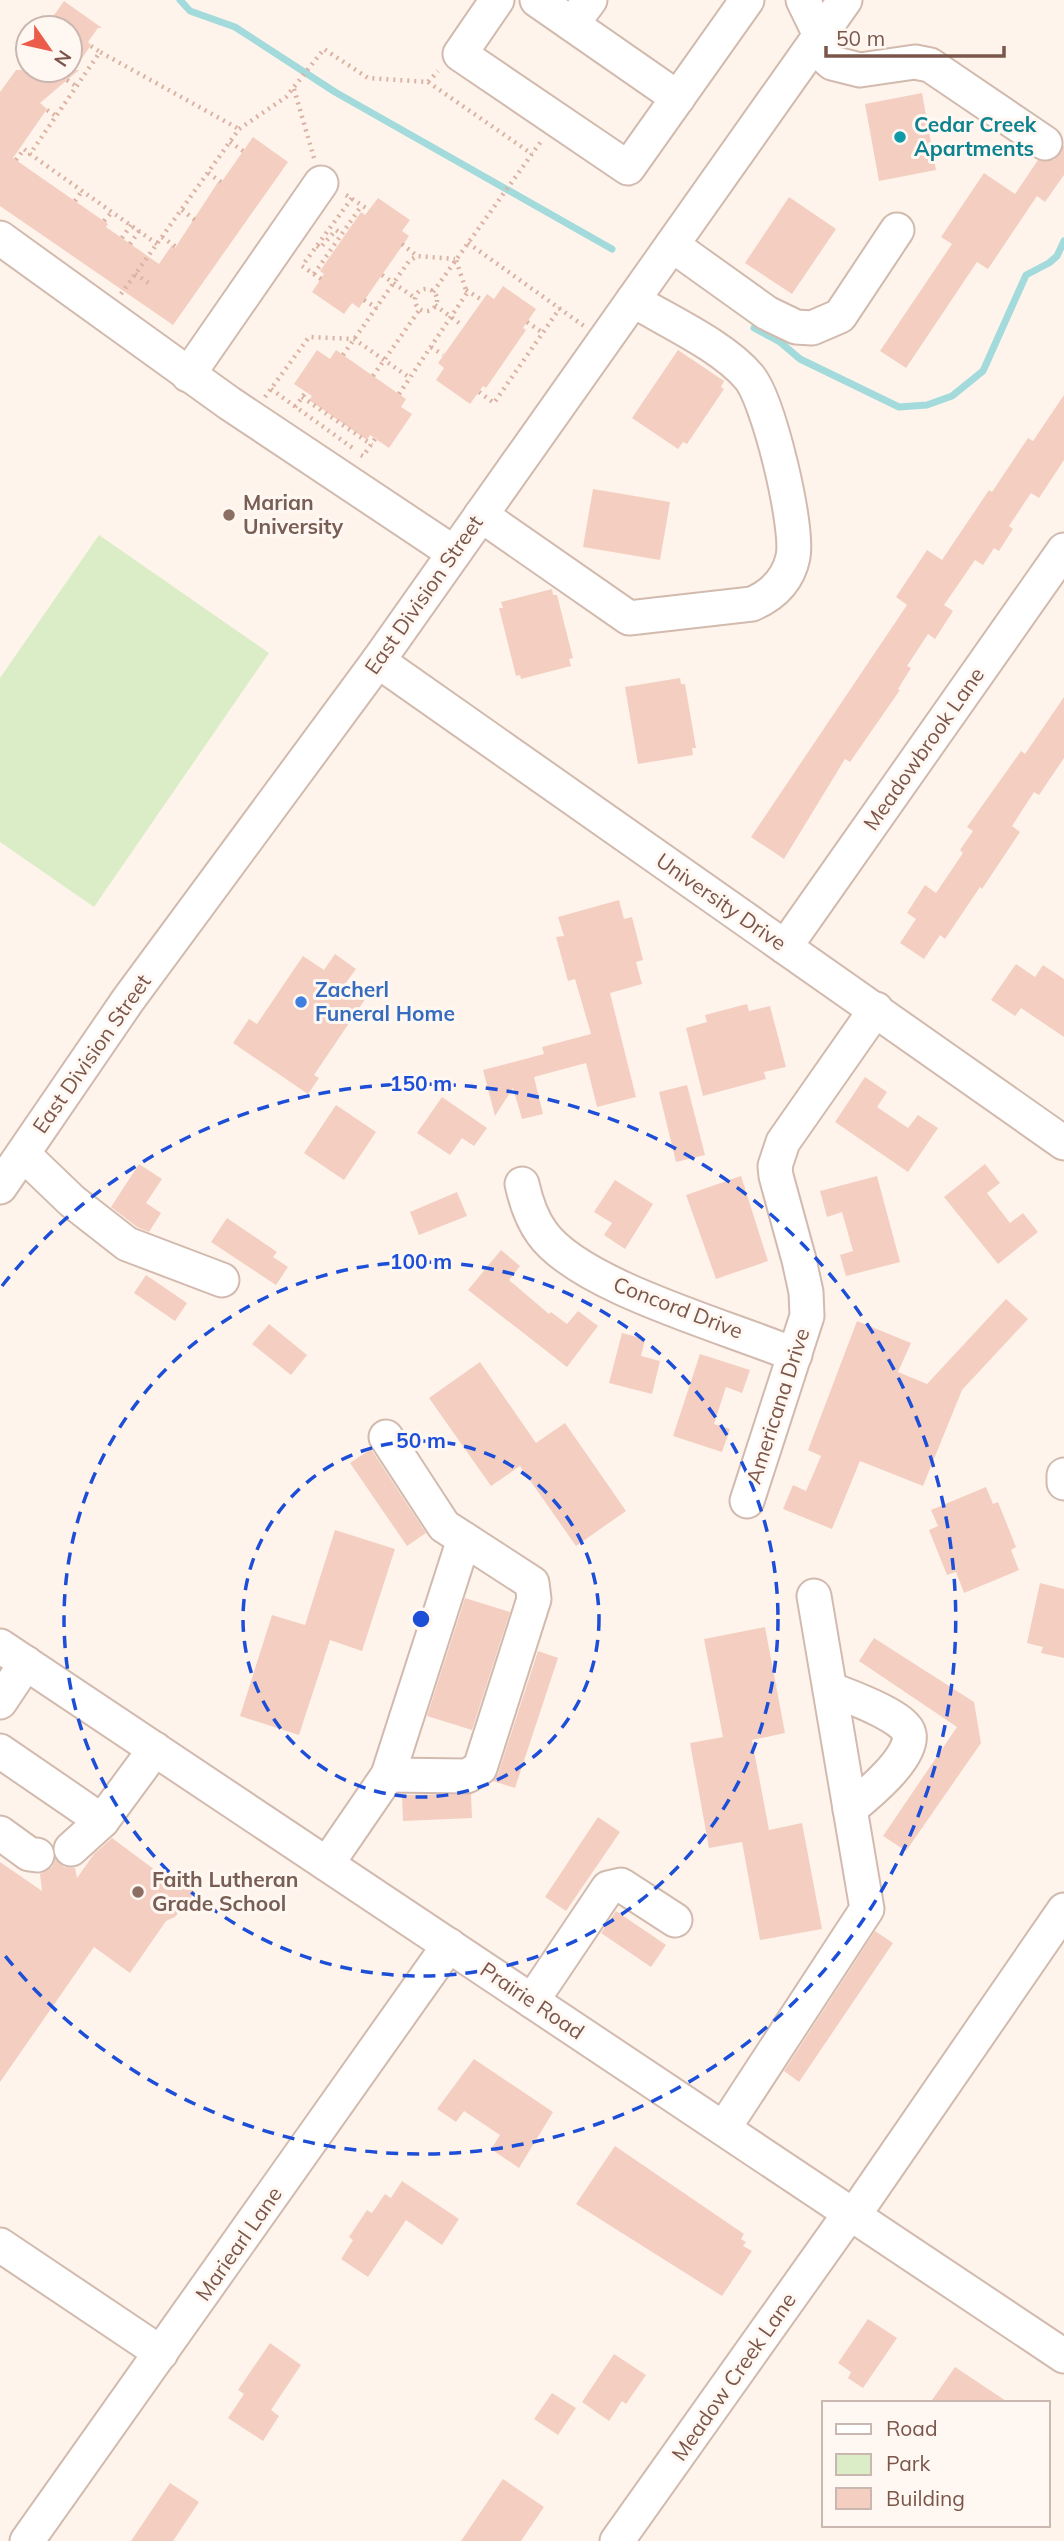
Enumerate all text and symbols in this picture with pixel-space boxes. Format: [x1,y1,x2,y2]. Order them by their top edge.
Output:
north arrow [14,14,84,84]
scale bar [826,14,1004,58]
text: 50 m [836,25,885,51]
text: N [49,46,77,71]
place label: Cedar Creek Apartments [914,111,1037,161]
marker: Cedar Creek Apartments [892,129,908,145]
place label: Marian University [243,489,344,539]
marker: Marian University [221,507,237,523]
street label: East Division Street [359,510,488,679]
street label: Meadowbrook Lane [857,662,989,835]
street label: University Drive [652,847,792,956]
street label: East Division Street [27,969,156,1138]
place label: Zacherl Funeral Home [315,976,455,1026]
marker: Zacherl Funeral Home [293,994,309,1010]
text: 150 m [390,1070,452,1096]
text: 100 m [390,1248,452,1274]
street label: Concord Drive [610,1270,747,1344]
street label: Americana Drive [740,1325,814,1487]
text: 50 m [396,1427,446,1453]
centre of rings [409,1607,433,1631]
place label: Faith Lutheran Grade School [152,1866,299,1916]
marker: Faith Lutheran Grade School [130,1884,146,1900]
street label: Prairie Road [476,1956,589,2044]
street label: Mariearl Lane [189,2181,287,2305]
street label: Meadow Creek Lane [665,2287,801,2465]
legend [822,2401,1050,2527]
text: Road [886,2415,937,2441]
text: Park [886,2450,930,2476]
text: Building [886,2485,965,2511]

